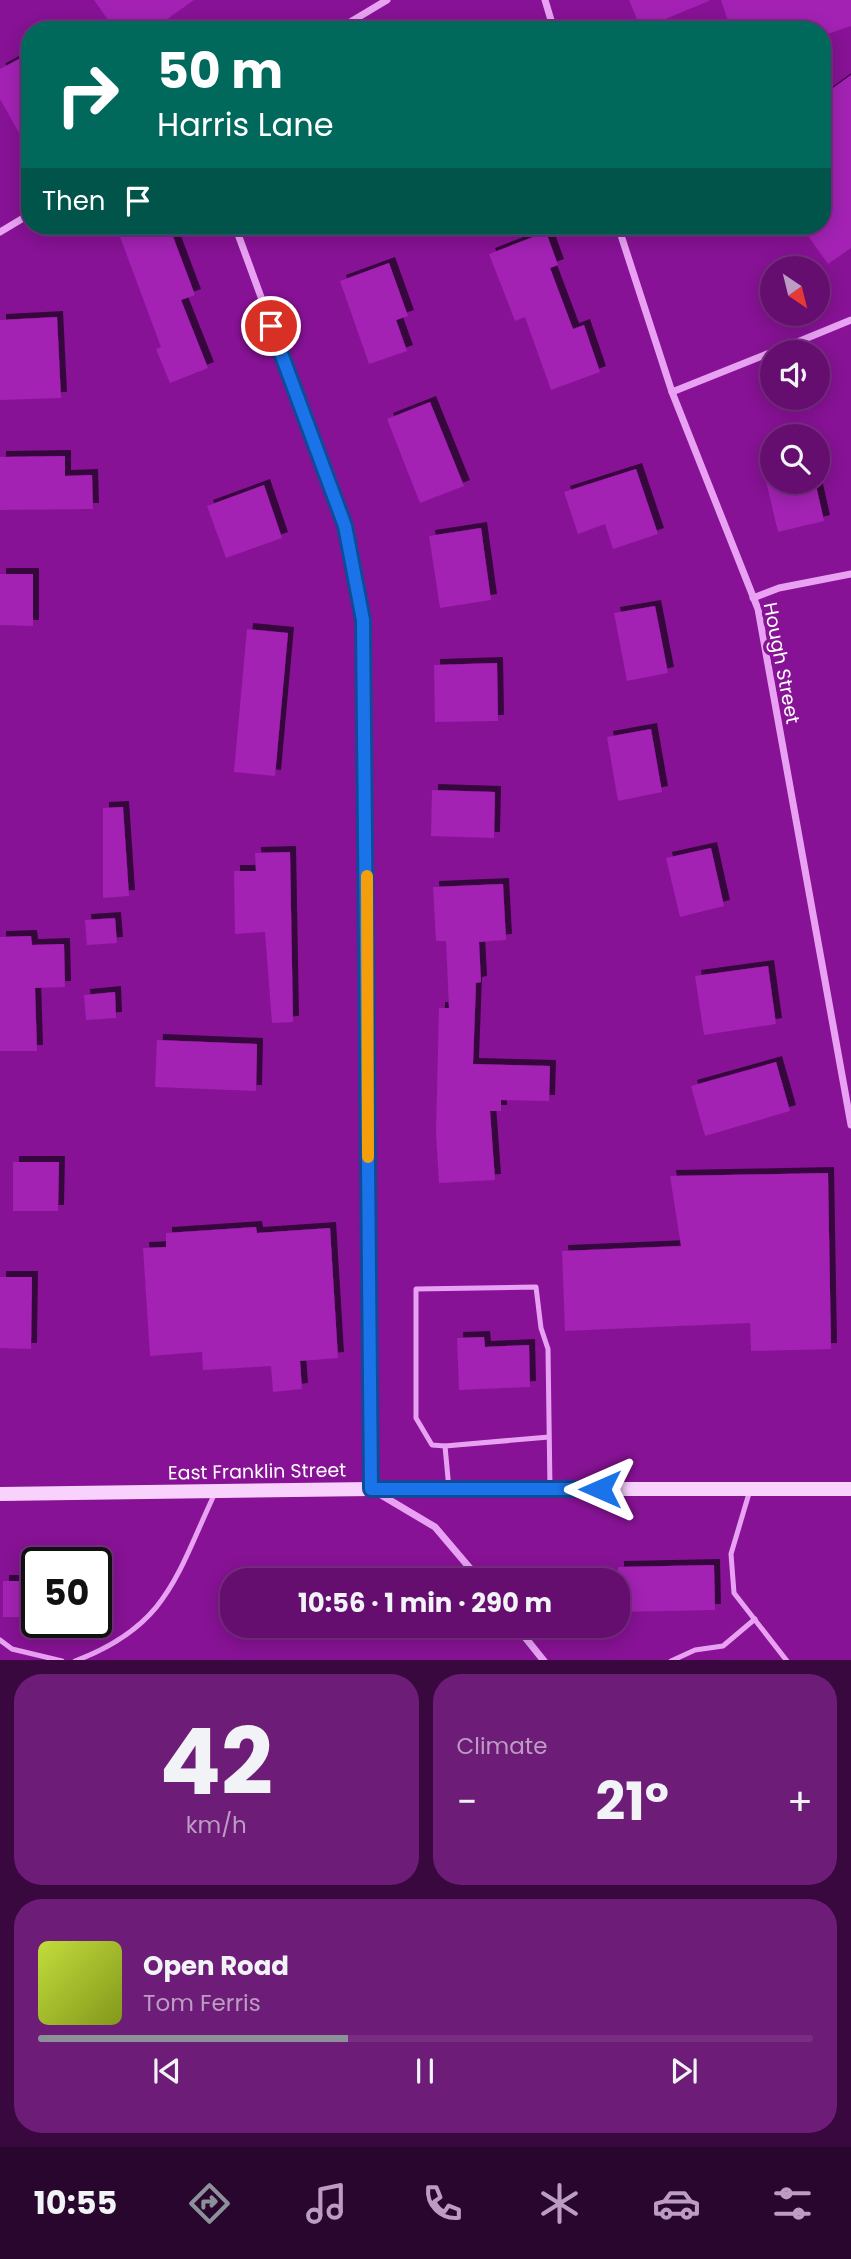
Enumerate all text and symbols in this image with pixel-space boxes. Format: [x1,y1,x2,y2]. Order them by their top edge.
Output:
text: 50 m [157,37,283,105]
icon: right [42,49,133,140]
text: Harris Lane [157,102,334,147]
icon: arrive [119,182,157,220]
text: Then [42,183,105,219]
north arrow [760,256,830,326]
map controls [760,256,830,494]
pin [241,296,301,356]
icon: arrive [252,307,290,345]
button: sound [760,340,830,410]
button: search [760,424,830,494]
street label: Hough Street [757,600,807,726]
position arrow [563,1452,637,1526]
street label: East Franklin Street [168,1456,346,1487]
speed limit sign: 50 [21,1547,112,1638]
text: 10:56 · 1 min · 290 m [298,1585,552,1621]
text: 42 [159,1698,273,1826]
text: Climate [457,1730,547,1762]
text: 21° [596,1765,669,1838]
text: − [457,1775,477,1828]
text: + [787,1775,813,1828]
text: km/h [186,1809,247,1841]
text: Open Road [143,1948,289,1984]
text: Tom Ferris [143,1987,261,2019]
icon: previous [148,2052,186,2090]
icon: pause [406,2052,444,2090]
icon: next [665,2052,703,2090]
icon: directions [185,2179,234,2228]
icon: music [302,2179,351,2228]
icon: phone [418,2179,467,2228]
icon: climate [535,2179,584,2228]
icon: car [652,2179,701,2228]
icon: filters [768,2179,817,2228]
text: 10:55 [34,2180,117,2225]

